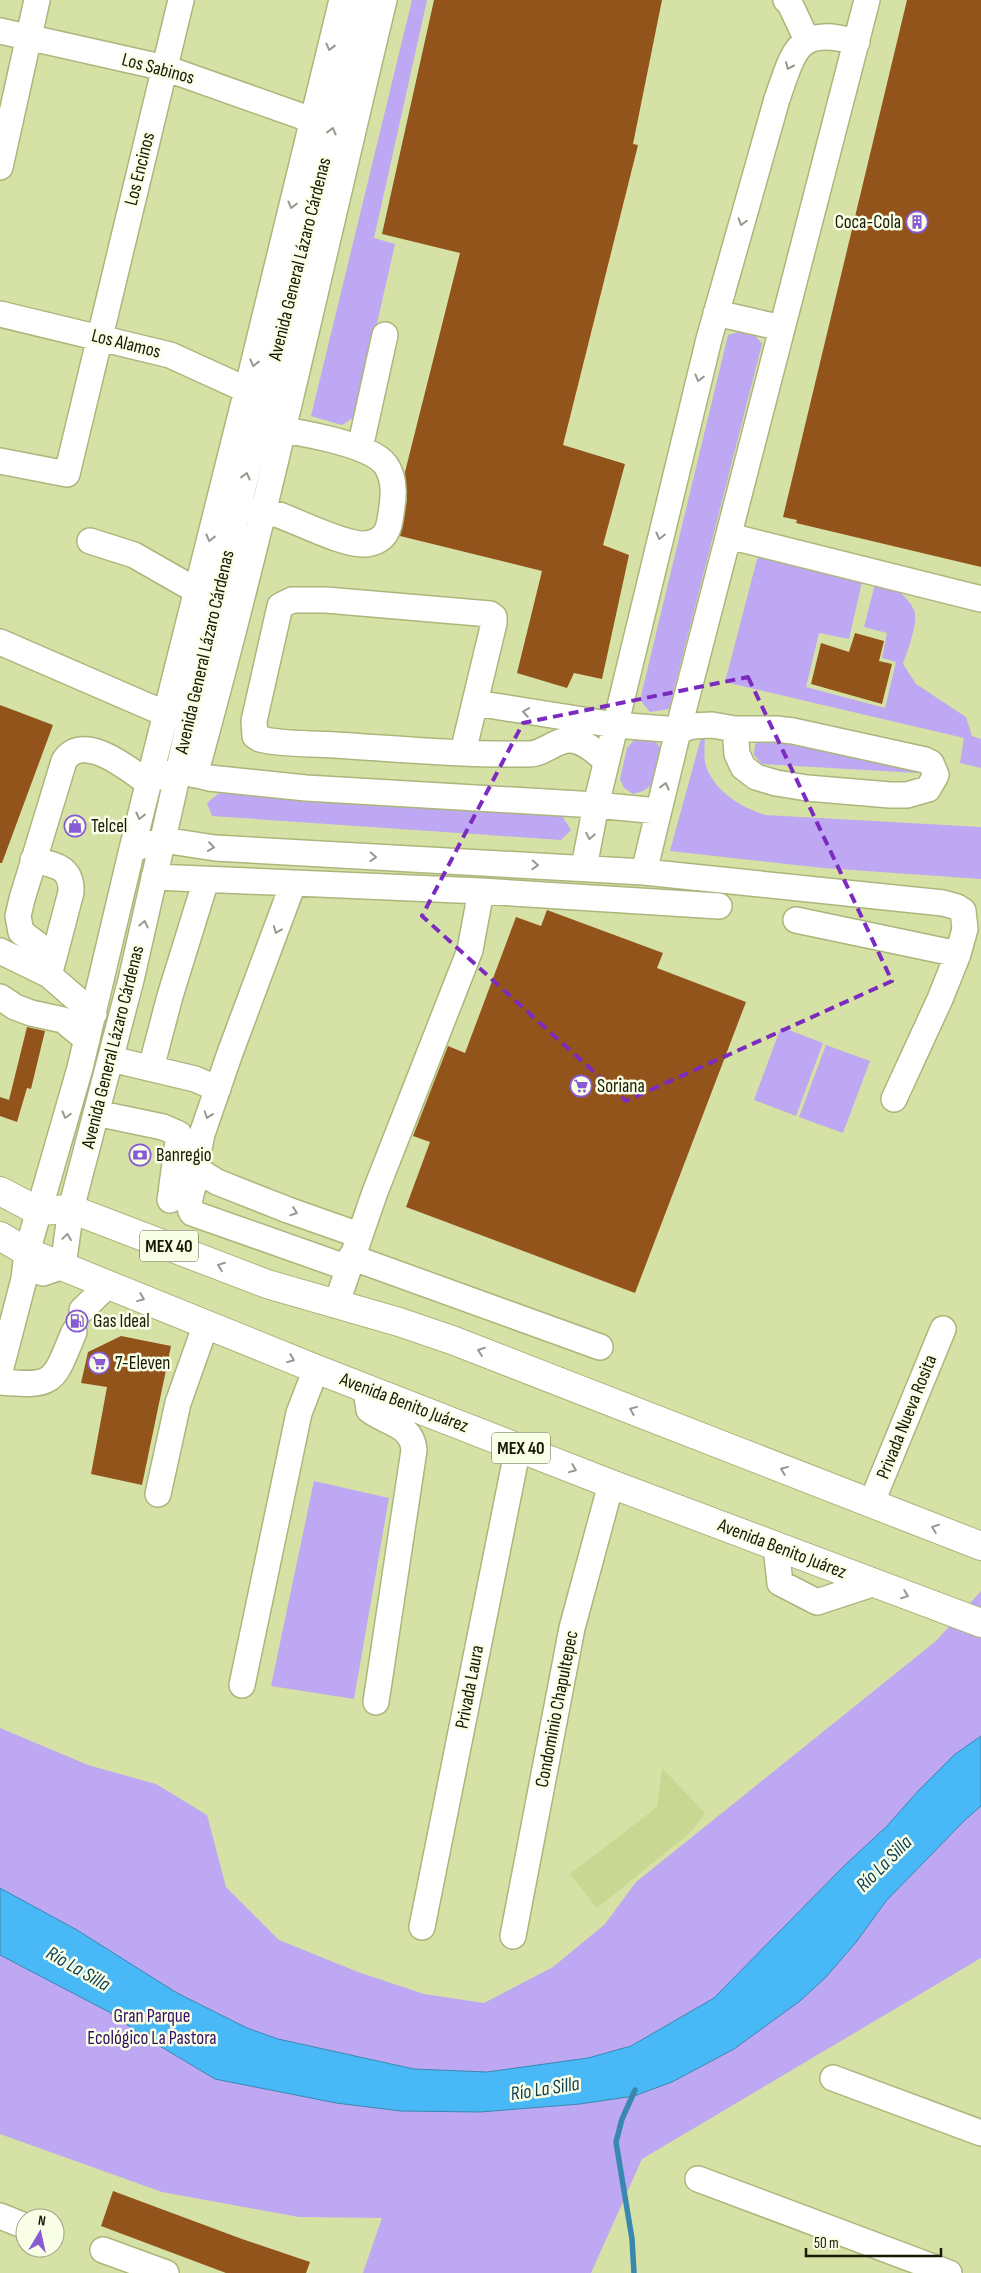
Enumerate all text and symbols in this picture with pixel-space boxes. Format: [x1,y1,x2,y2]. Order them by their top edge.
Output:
one-way arrow [325,43,336,52]
street label: Los Sabinos [119,48,197,90]
one-way arrow [785,61,796,70]
one-way arrow [326,127,337,136]
street label: Los Encinos [120,130,160,208]
street label: Avenida General Lázaro Cárdenas [263,155,336,364]
one-way arrow [287,201,298,210]
building icon: Coca-Cola [905,210,929,234]
place label: Coca-Cola [835,211,901,234]
one-way arrow [737,217,747,225]
street label: Los Alamos [89,324,163,364]
one-way arrow [249,359,259,367]
one-way arrow [694,374,705,383]
one-way arrow [240,471,251,480]
one-way arrow [655,532,666,541]
one-way arrow [205,533,216,542]
street label: Avenida General Lázaro Cárdenas [170,548,240,757]
one-way arrow [522,707,531,717]
one-way arrow [659,782,669,790]
one-way arrow [135,811,146,820]
shop icon: Telcel [63,814,87,838]
place label: Telcel [91,815,127,838]
one-way arrow [585,832,595,841]
one-way arrow [207,842,215,852]
one-way arrow [369,851,377,862]
one-way arrow [532,859,540,870]
one-way arrow [138,919,149,928]
one-way arrow [273,925,283,934]
street label: Avenida General Lázaro Cárdenas [76,943,149,1152]
supermarket icon: Soriana [569,1074,593,1098]
place label: Soriana [597,1075,645,1098]
one-way arrow [62,1110,72,1119]
one-way arrow [204,1111,214,1119]
bank icon: Banregio [128,1143,152,1167]
place label: Banregio [156,1144,212,1167]
one-way arrow [289,1206,298,1216]
road number: MEX 40 [140,1230,198,1262]
one-way arrow [61,1233,72,1241]
one-way arrow [217,1262,226,1273]
one-way arrow [136,1292,145,1302]
fuel station icon: Gas Ideal [65,1309,89,1333]
place label: Gas Ideal [93,1310,150,1333]
one-way arrow [477,1347,486,1357]
supermarket icon: 7-Eleven [87,1351,111,1375]
street label: Privada Nueva Rosita [872,1351,942,1483]
place label: 7-Eleven [115,1352,170,1375]
one-way arrow [286,1352,295,1363]
street label: Avenida Benito Juárez [336,1368,472,1438]
one-way arrow [629,1406,638,1416]
road number: MEX 40 [492,1432,550,1464]
one-way arrow [568,1463,577,1473]
one-way arrow [780,1466,789,1476]
street label: Avenida Benito Juárez [714,1514,850,1584]
one-way arrow [932,1524,940,1534]
one-way arrow [900,1589,909,1599]
street label: Condominio Chapultepec [530,1628,584,1790]
street label: Privada Laura [451,1643,489,1731]
water label: Río La Silla [851,1831,917,1897]
water label: Río La Silla [42,1941,114,1997]
park label: Gran Parque Ecológico La Pastora [87,2005,217,2050]
water label: Río La Silla [509,2072,581,2106]
north arrow [15,2208,65,2258]
text: N [37,2212,47,2230]
scale bar [806,2226,941,2258]
text: 50 m [814,2234,839,2253]

